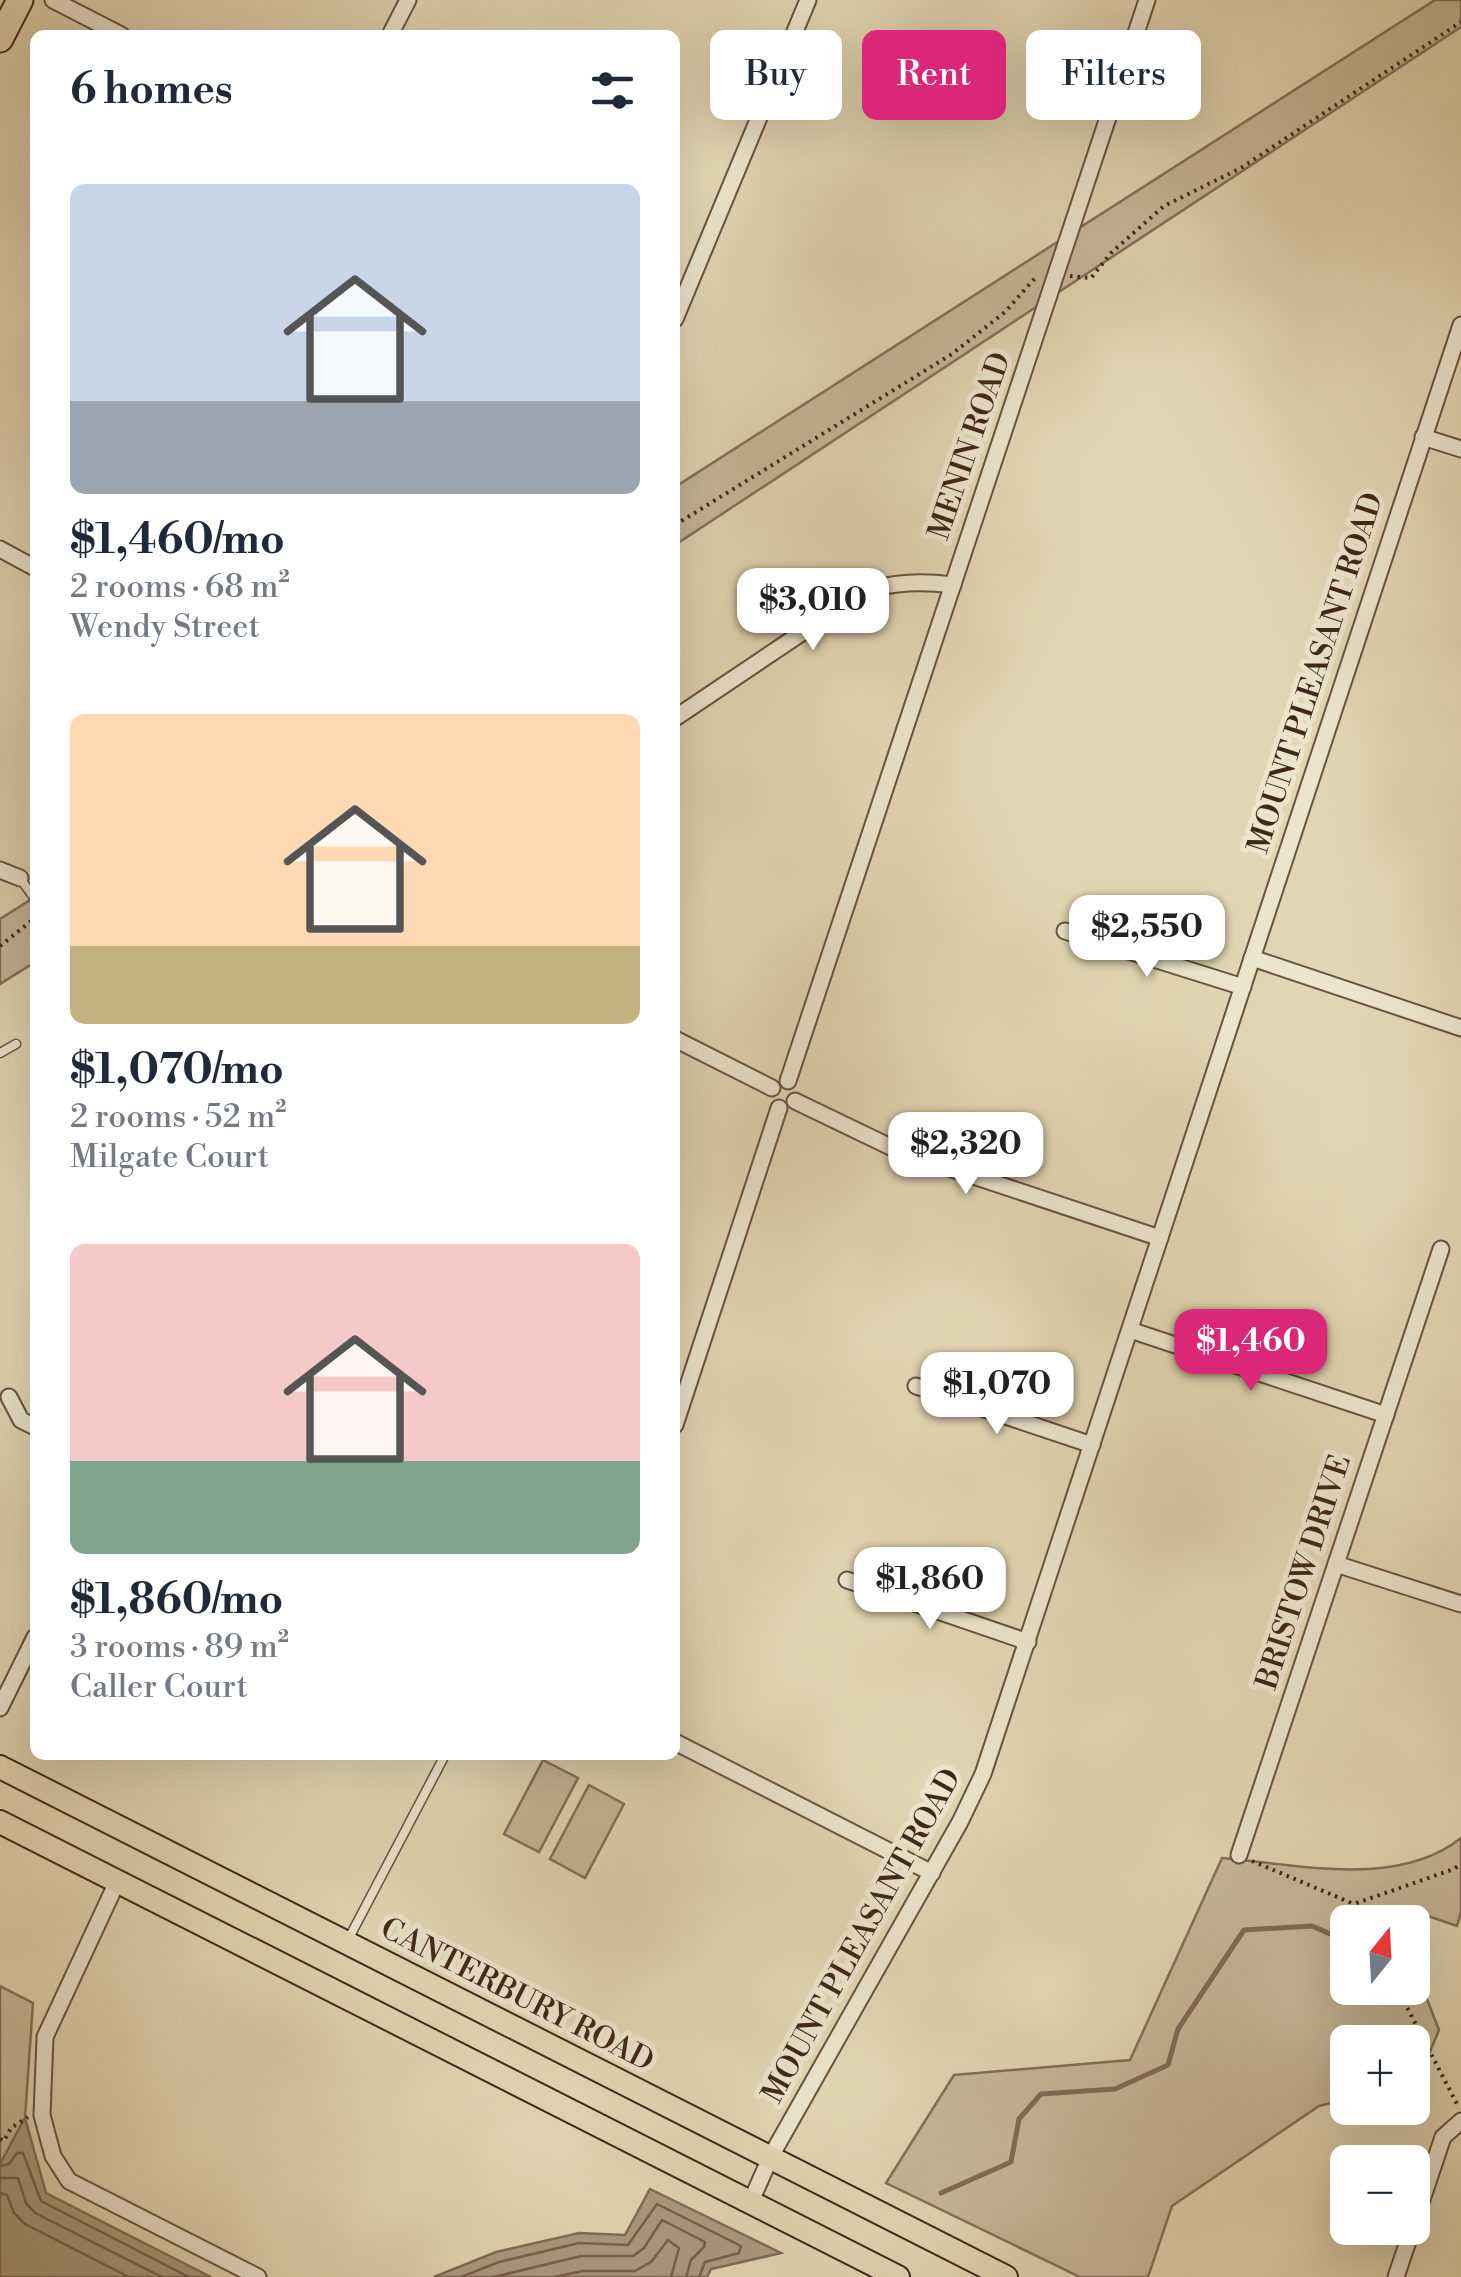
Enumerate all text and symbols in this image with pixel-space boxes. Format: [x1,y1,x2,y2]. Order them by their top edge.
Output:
chip: Buy [710,30,842,120]
chip: Rent [862,30,1006,120]
chip: Filters [1026,30,1201,120]
icon: filters [585,63,640,118]
text: 6 homes [70,64,233,117]
icon: home [265,249,445,429]
street label: MENIN ROAD [920,347,1020,545]
street label: MOUNT PLEASANT ROAD [1240,488,1392,858]
text: $1,460/mo [70,514,285,567]
text: 2 rooms · 68 m² [70,567,290,607]
pin: $3,010 [732,568,894,653]
text: $3,010 [759,580,867,620]
text: Wendy Street [70,607,260,647]
icon: home [265,779,445,959]
pin: $2,550 [1066,895,1228,980]
text: $2,550 [1091,907,1203,947]
text: $1,070/mo [70,1044,284,1097]
text: 2 rooms · 52 m² [70,1097,286,1137]
pin: $2,320 [885,1112,1047,1197]
text: $2,320 [910,1124,1022,1164]
text: Milgate Court [70,1137,269,1177]
icon: home [265,1309,445,1489]
pin: $1,460 [1170,1309,1332,1394]
text: $1,460 [1196,1321,1306,1361]
pin: $1,070 [916,1352,1078,1437]
text: $1,070 [943,1364,1051,1404]
street label: BRISTOW DRIVE [1248,1450,1360,1695]
pin: $1,860 [849,1547,1011,1632]
text: $1,860 [876,1559,984,1599]
text: $1,860/mo [70,1574,283,1627]
text: 3 rooms · 89 m² [70,1627,289,1667]
text: Caller Court [70,1667,248,1707]
street label: MOUNT PLEASANT ROAD [754,1762,970,2110]
north arrow [1330,1905,1430,2005]
map controls [1330,1905,1430,2245]
street label: CANTERBURY ROAD [374,1910,660,2080]
button: + [1330,2025,1430,2125]
button: − [1330,2145,1430,2245]

